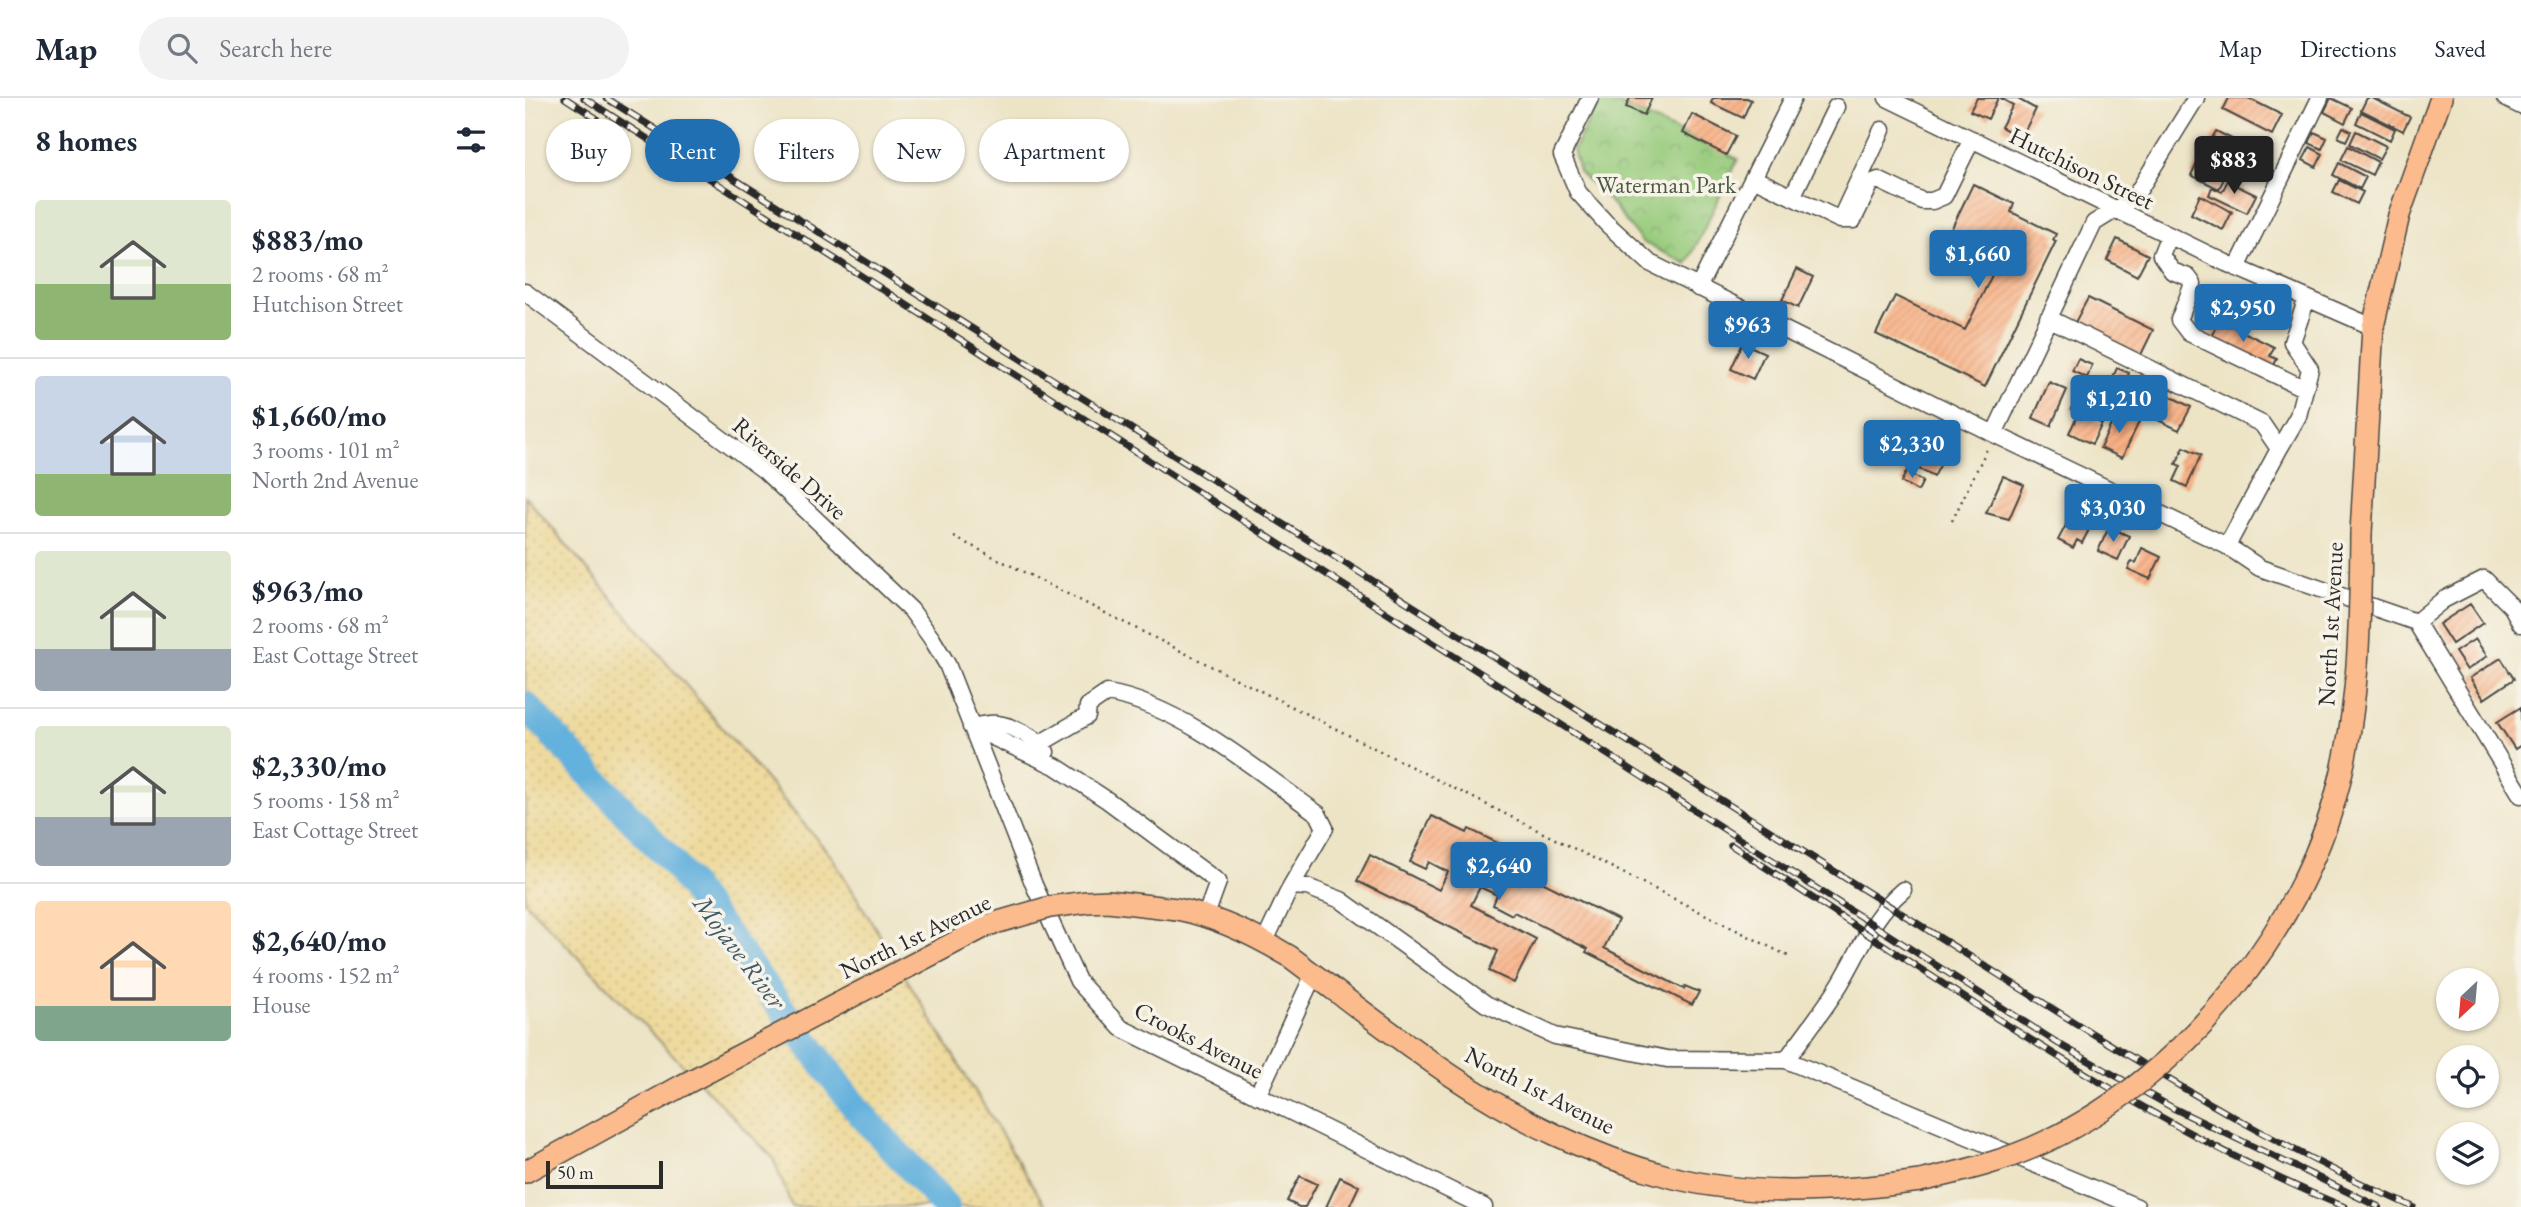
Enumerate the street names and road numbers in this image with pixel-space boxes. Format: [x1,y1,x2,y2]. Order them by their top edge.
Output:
street label: Hutchison Street [2004,120,2160,217]
street label: Riverside Drive [726,410,854,526]
street label: North 1st Avenue [2310,541,2350,707]
street label: North 1st Avenue [834,886,996,986]
street label: Crooks Avenue [1129,994,1269,1086]
street label: North 1st Avenue [1460,1039,1620,1141]

